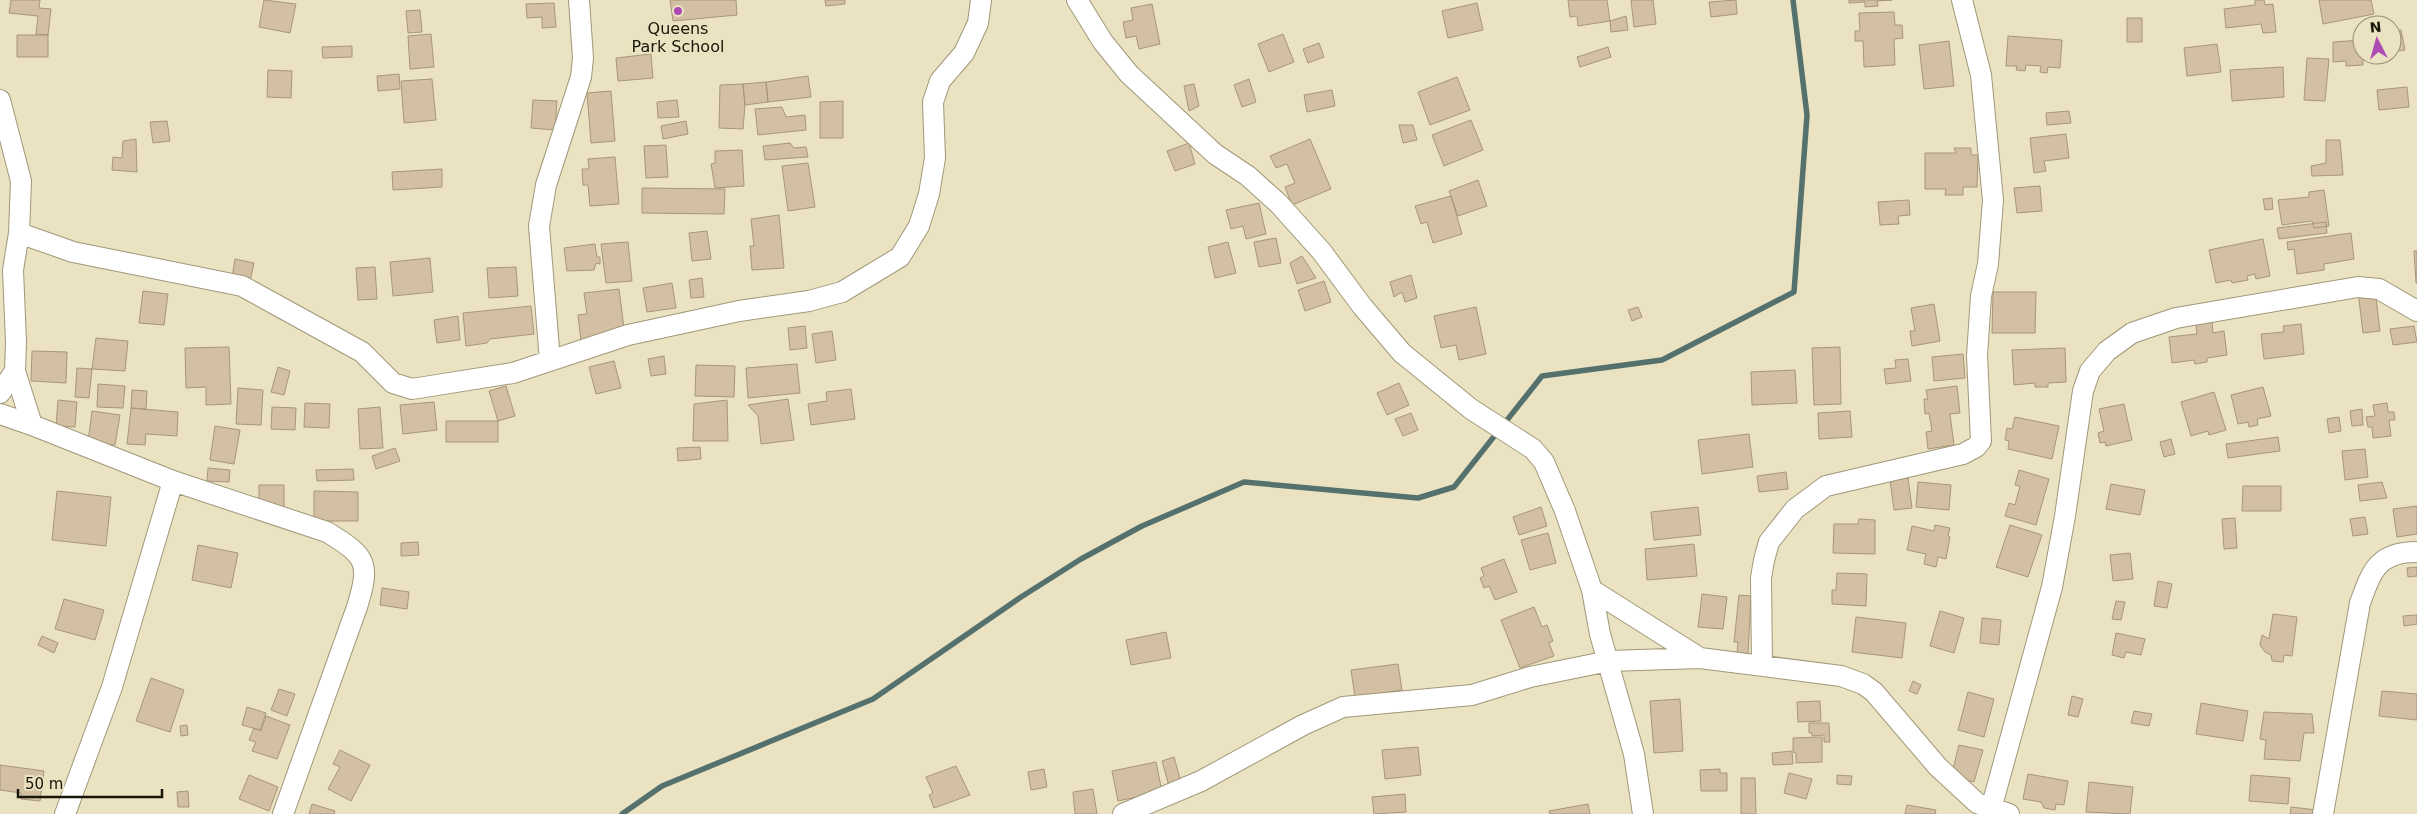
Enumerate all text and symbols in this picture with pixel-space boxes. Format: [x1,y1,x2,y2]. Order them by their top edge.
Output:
marker: Queens Park School [672,5,684,17]
north arrow [2352,15,2402,65]
place label: Queens Park School [632,19,724,56]
text: N [2369,19,2382,36]
scale bar [18,766,161,798]
text: 50 m [25,775,63,793]

